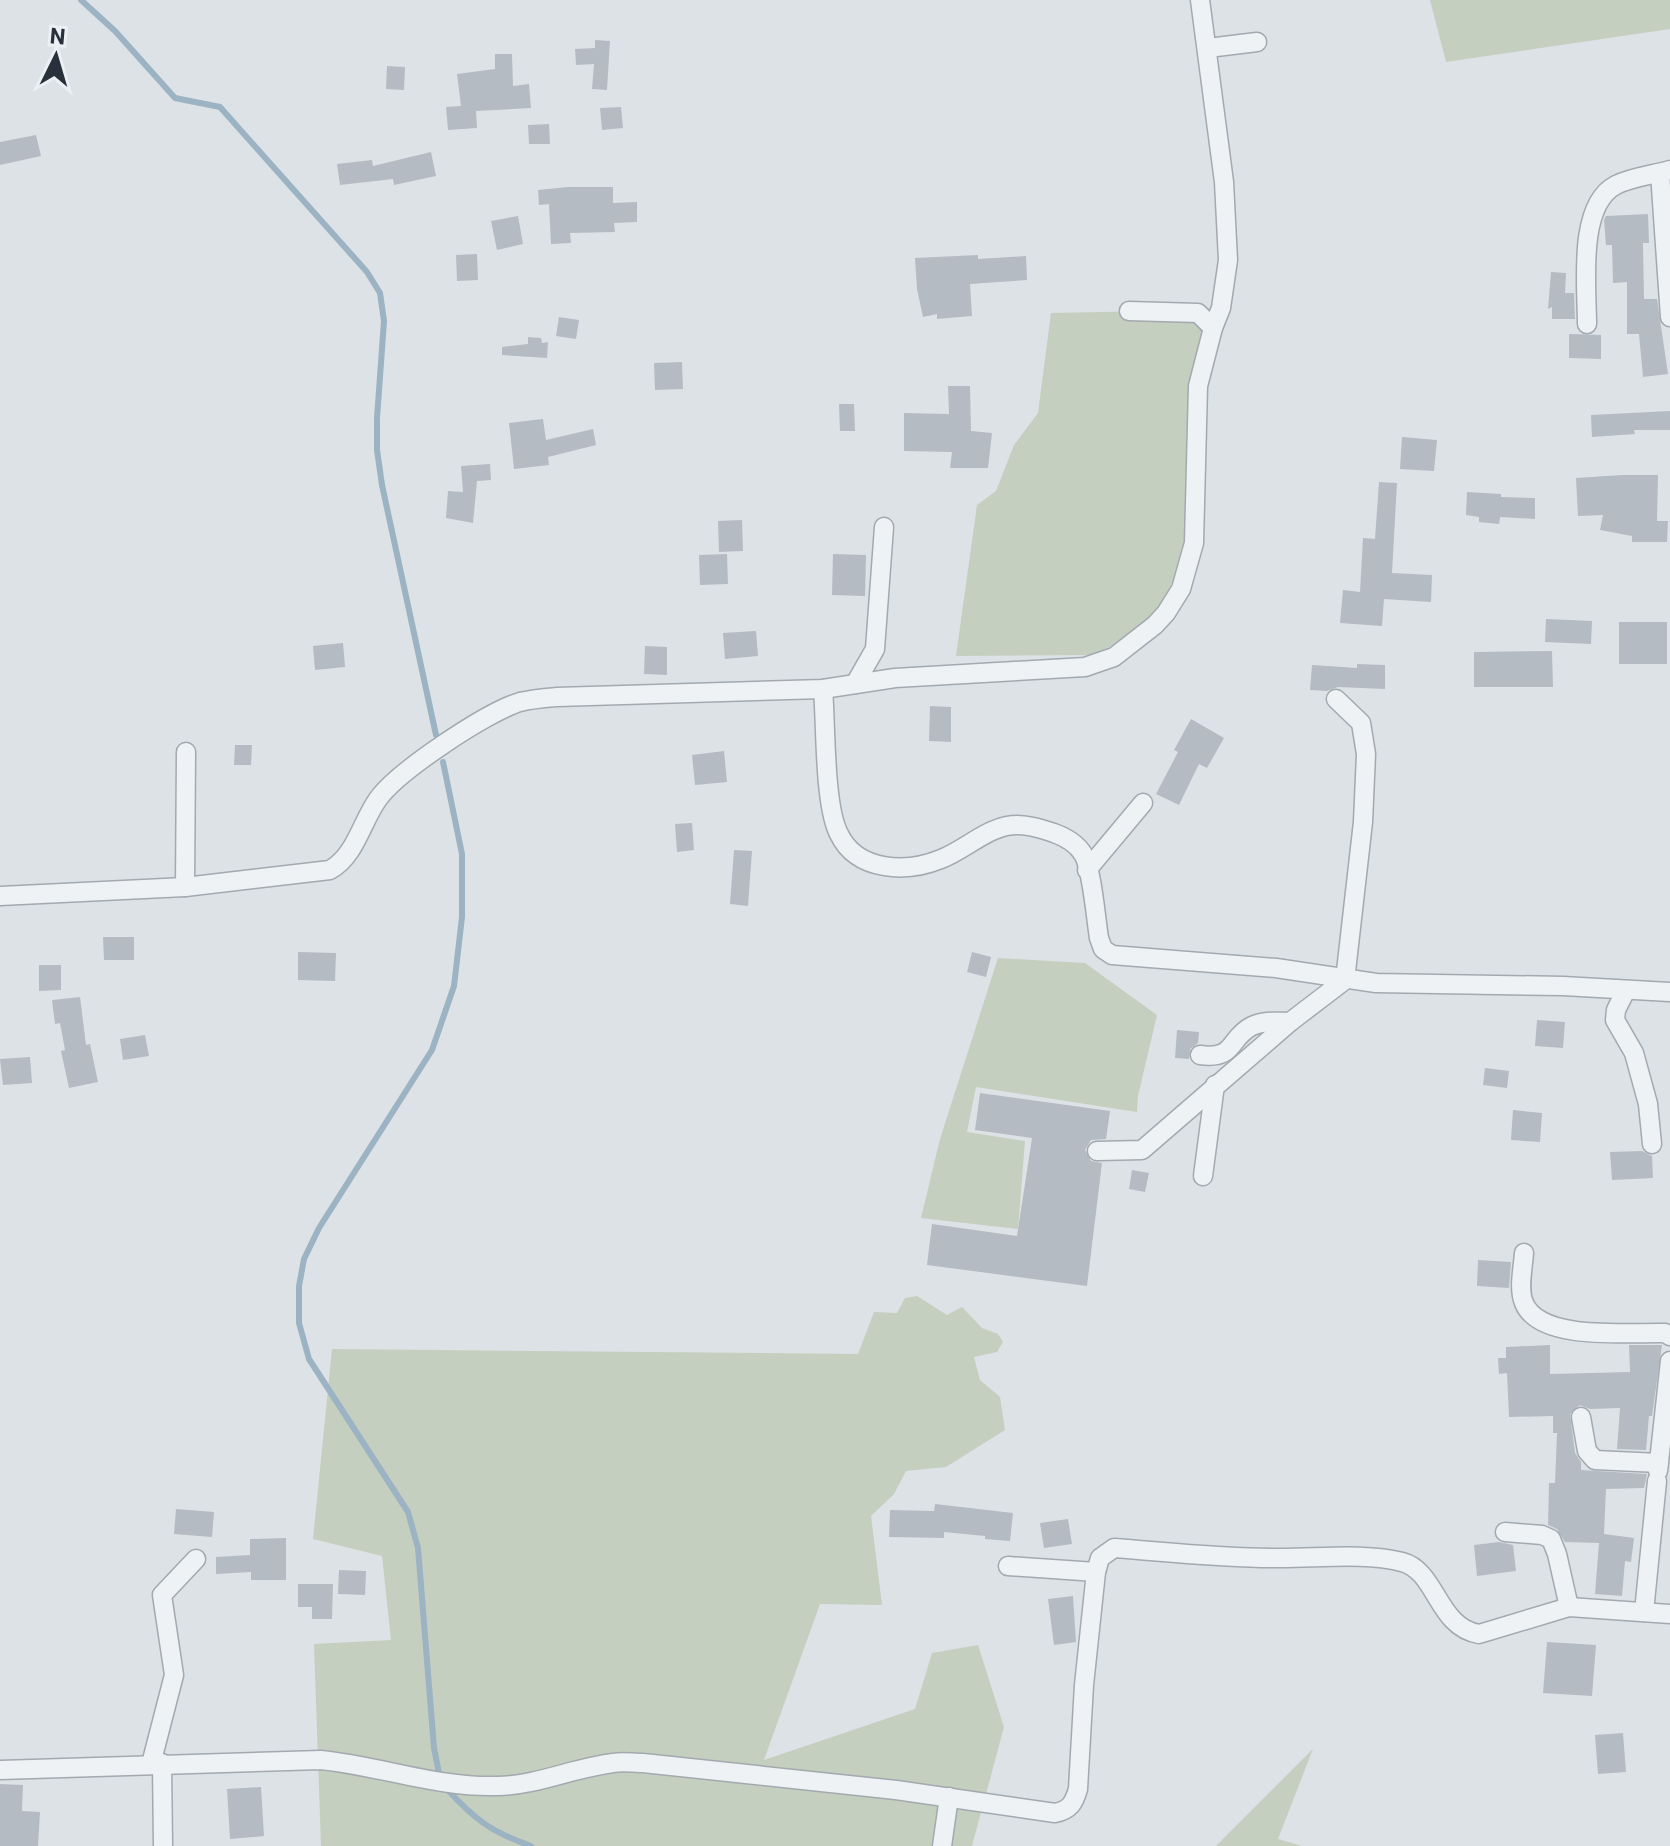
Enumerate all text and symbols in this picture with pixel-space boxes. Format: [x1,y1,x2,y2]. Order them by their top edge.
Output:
north arrow [16,16,96,96]
text: N [49,23,67,50]

